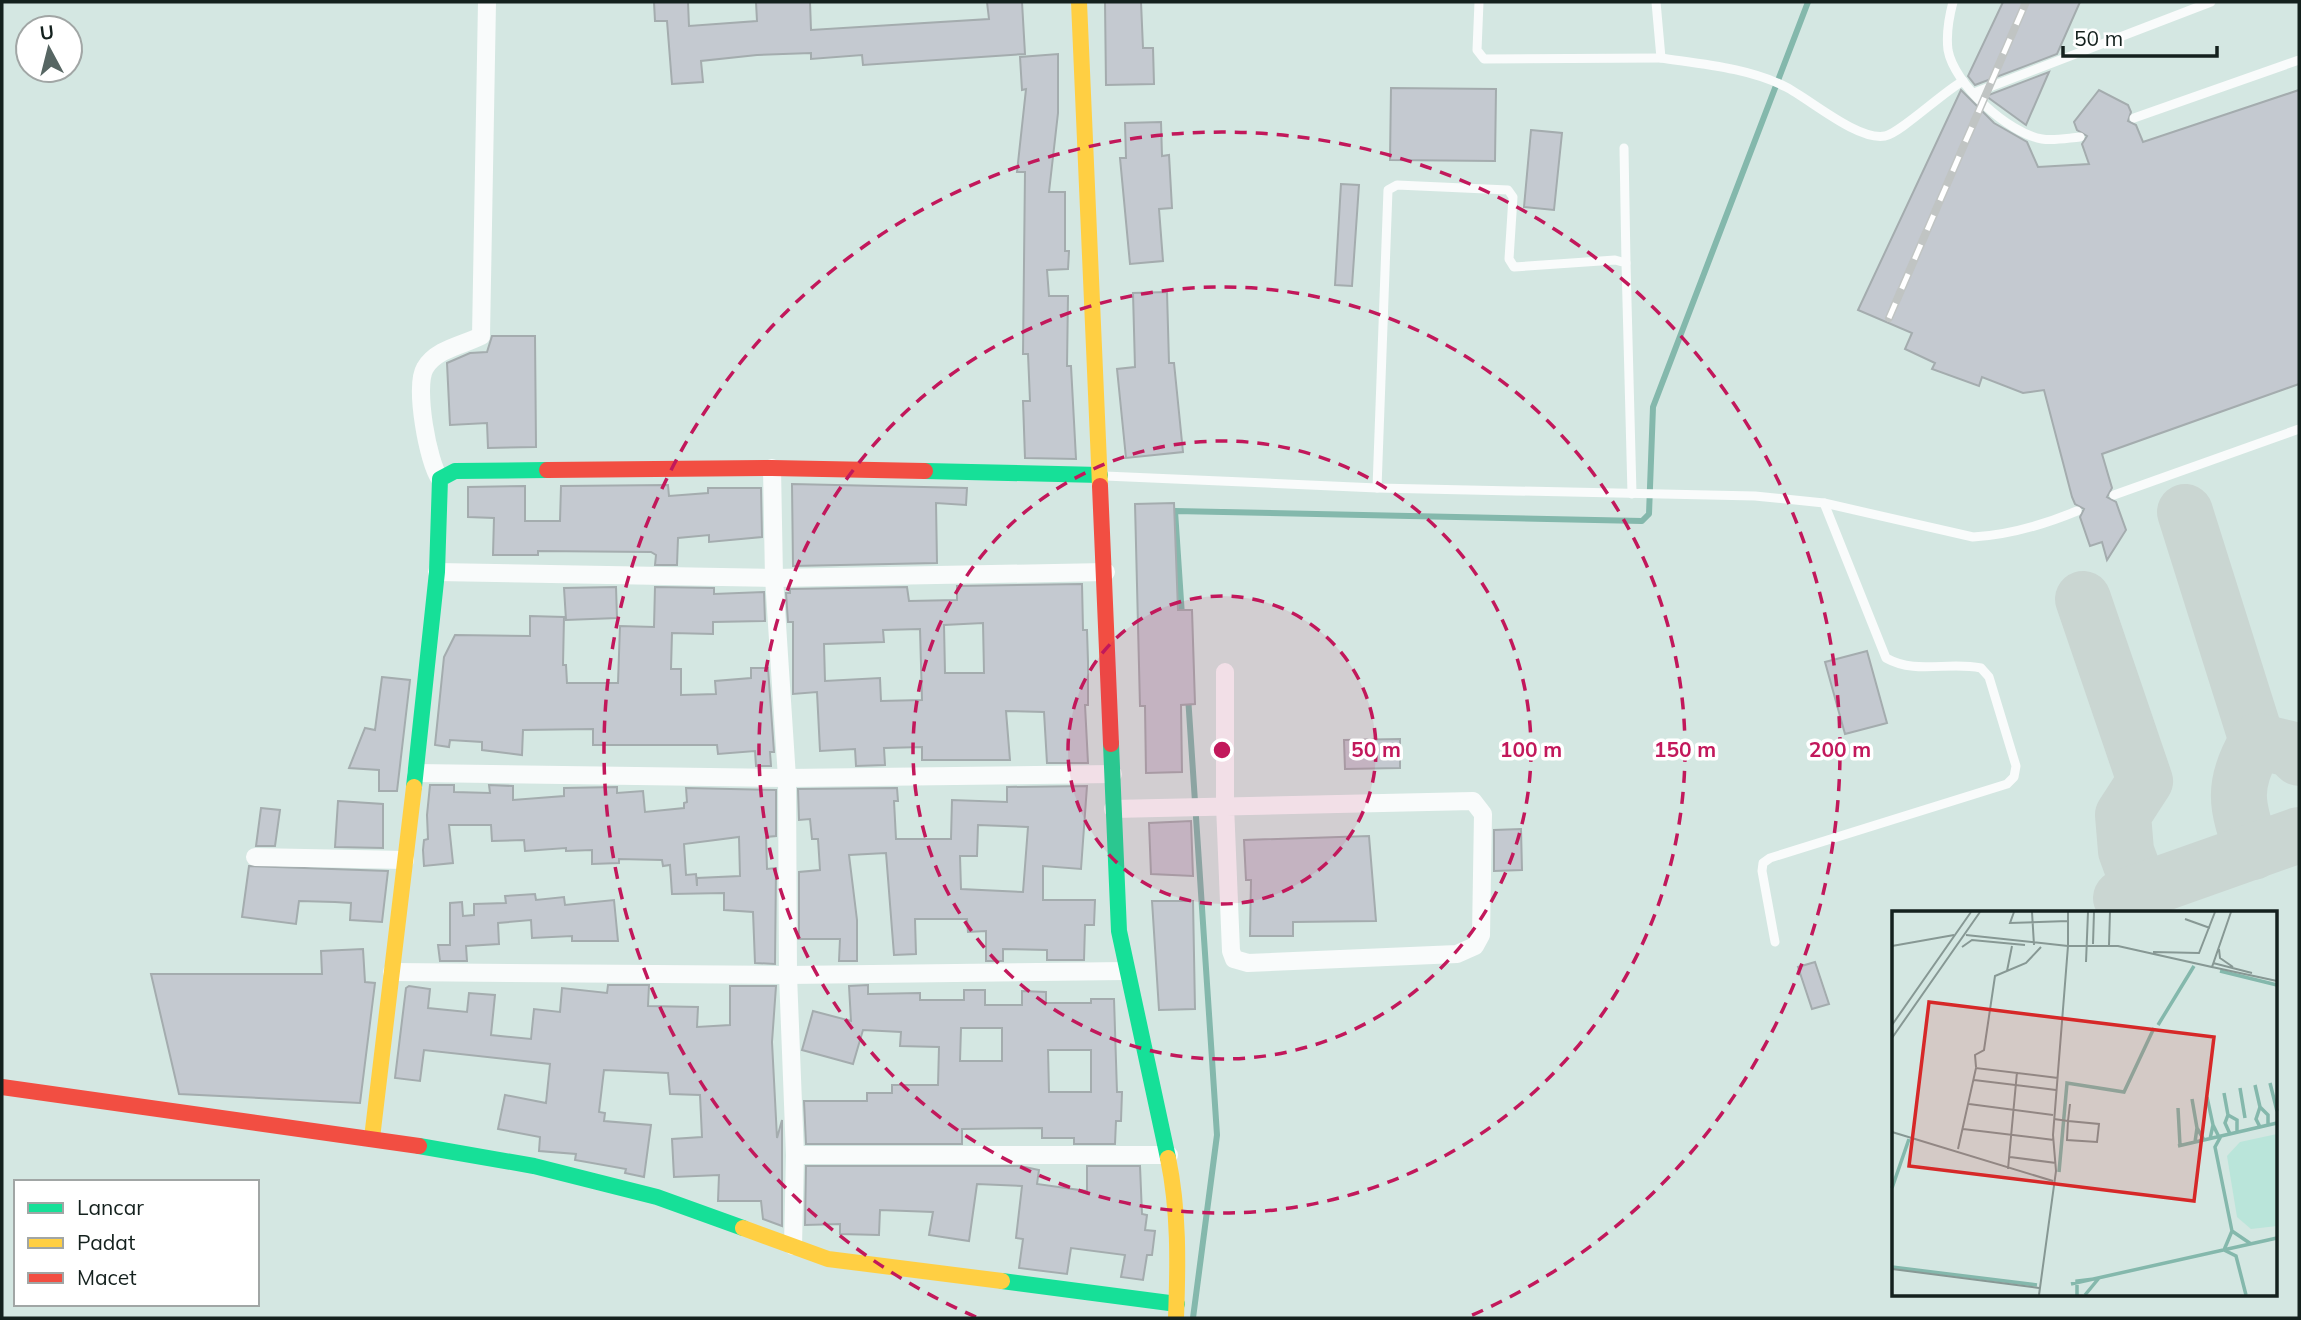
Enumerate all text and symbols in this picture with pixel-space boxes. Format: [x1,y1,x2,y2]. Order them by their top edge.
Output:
north arrow [14,14,84,84]
scale bar [2063,14,2217,58]
text: U [38,19,55,45]
text: 50 m [2074,25,2123,51]
text: 50 m [1351,736,1401,762]
text: 100 m [1500,736,1562,762]
text: 150 m [1654,736,1716,762]
text: 200 m [1809,736,1871,762]
centre of rings [1210,738,1234,762]
inset map [1892,911,2276,1296]
legend [14,1180,259,1306]
text: Lancar [77,1194,144,1220]
text: Padat [77,1229,135,1255]
text: Macet [77,1264,137,1290]

